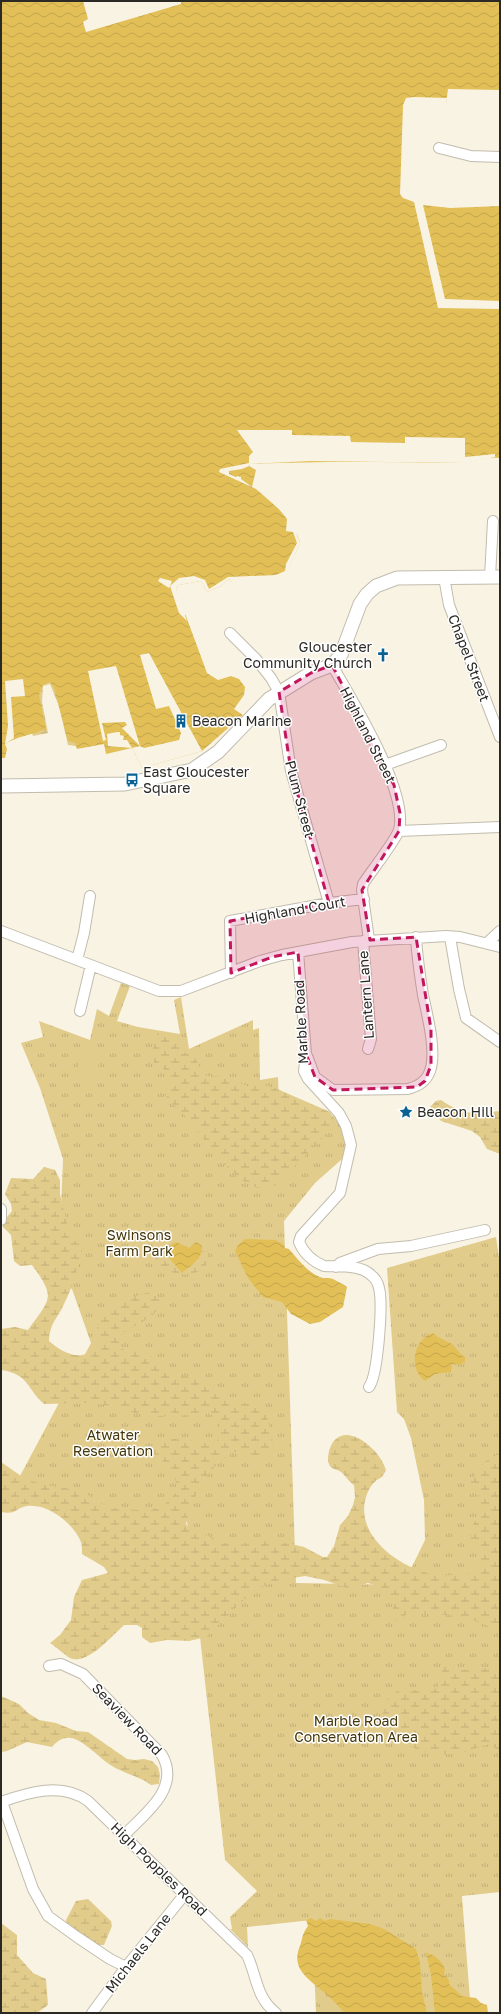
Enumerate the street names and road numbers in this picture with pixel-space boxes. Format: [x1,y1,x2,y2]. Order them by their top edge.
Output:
street label: Chapel Street [445,612,494,704]
street label: Highland Street [337,684,400,786]
street label: Plum Street [282,758,319,839]
street label: Highland Court [243,892,347,927]
street label: Lantern Lane [354,950,377,1040]
street label: Marble Road [290,979,311,1065]
street label: Seaview Road [89,1679,166,1758]
street label: High Popples Road [108,1818,211,1919]
street label: Michaels Lane [101,1910,174,1996]

